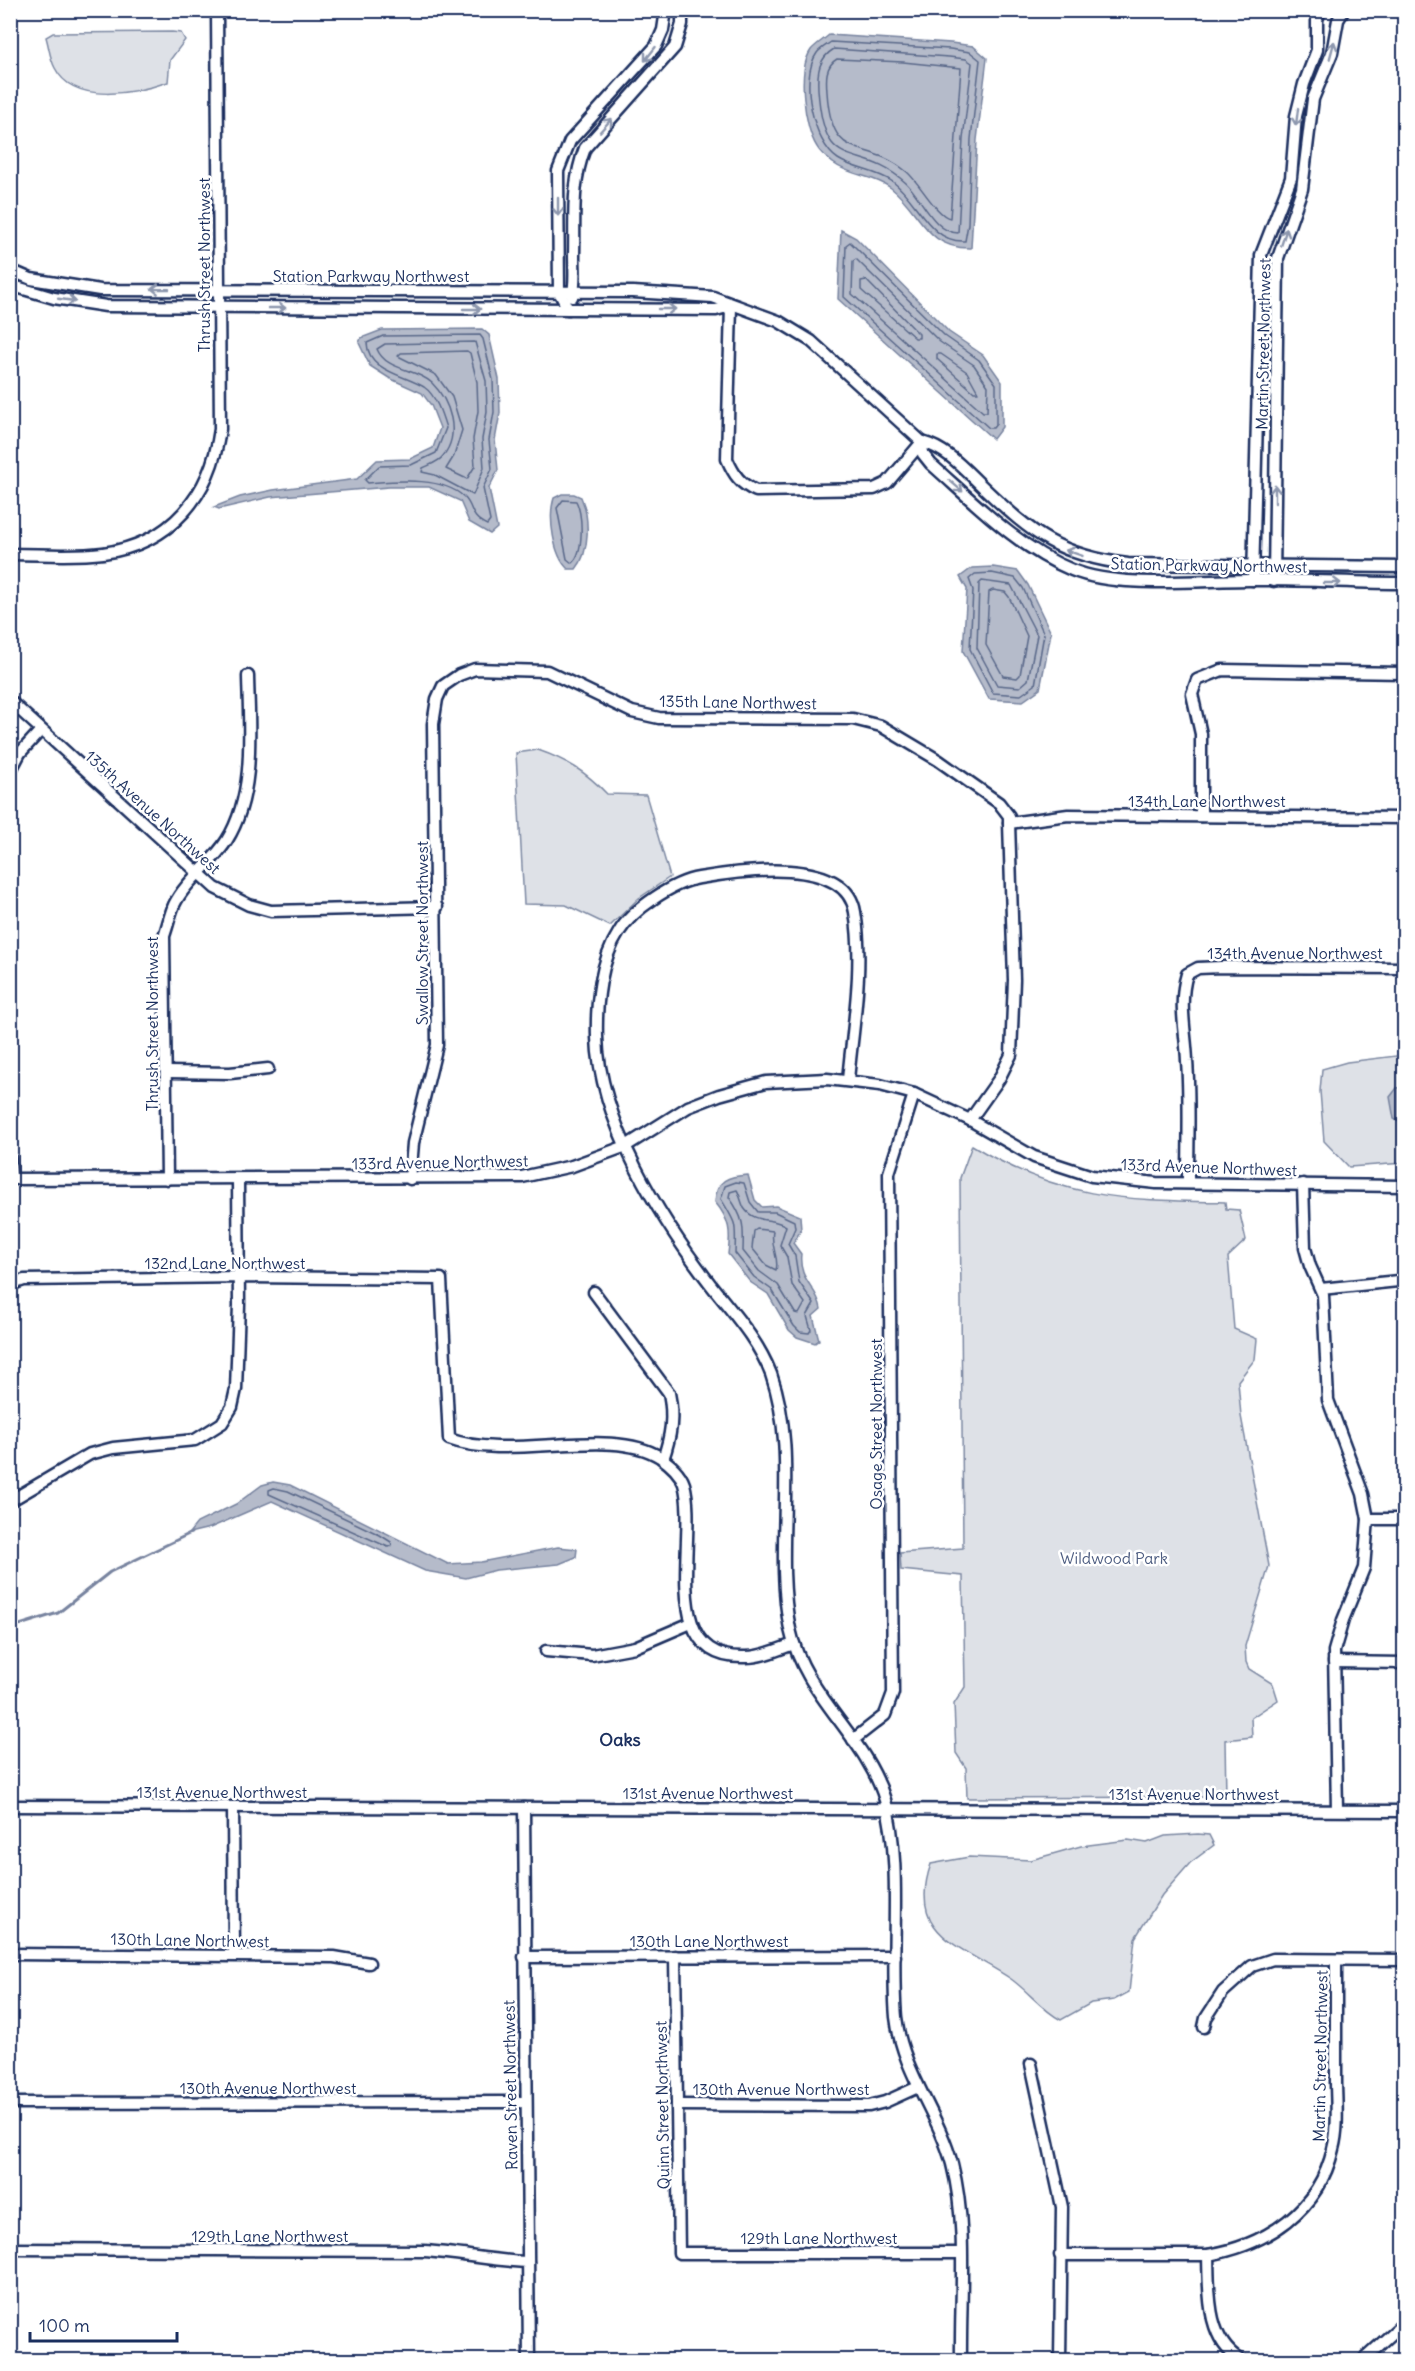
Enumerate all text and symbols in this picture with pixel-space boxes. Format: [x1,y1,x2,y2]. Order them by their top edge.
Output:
one-way arrow [1326,40,1338,59]
one-way arrow [644,45,657,61]
one-way arrow [1291,106,1302,126]
one-way arrow [599,118,613,133]
street label: Thrush Street Northwest [194,177,214,353]
one-way arrow [552,197,564,217]
one-way arrow [1279,228,1290,247]
street label: Martin Street Northwest [1252,257,1275,430]
street label: Station Parkway Northwest [273,266,470,286]
one-way arrow [151,283,171,295]
one-way arrow [56,295,76,306]
one-way arrow [267,302,287,314]
one-way arrow [462,303,482,314]
one-way arrow [657,303,677,315]
one-way arrow [948,479,963,493]
one-way arrow [1269,485,1281,505]
one-way arrow [1065,547,1084,558]
street label: Station Parkway Northwest [1111,553,1308,577]
one-way arrow [1321,577,1341,589]
street label: 135th Lane Northwest [659,691,817,713]
street label: 135th Avenue Northwest [81,746,225,878]
street label: 134th Lane Northwest [1128,791,1286,811]
street label: Swallow Street Northwest [412,840,432,1025]
street label: Thrush Street Northwest [142,936,162,1112]
street label: 134th Avenue Northwest [1207,943,1383,963]
street label: 133rd Avenue Northwest [352,1150,529,1174]
street label: 133rd Avenue Northwest [1121,1154,1298,1180]
street label: 132nd Lane Northwest [145,1253,306,1273]
street label: Osage Street Northwest [866,1338,886,1510]
park label: Wildwood Park [1060,1548,1168,1568]
district label: Oaks [599,1728,641,1751]
street label: 131st Avenue Northwest [137,1782,308,1802]
street label: 131st Avenue Northwest [623,1783,794,1803]
street label: 131st Avenue Northwest [1109,1784,1280,1804]
street label: 130th Lane Northwest [111,1929,270,1951]
street label: 130th Lane Northwest [630,1931,789,1951]
street label: Martin Street Northwest [1309,1969,1332,2142]
street label: Raven Street Northwest [499,1999,521,2170]
street label: Quinn Street Northwest [651,2020,673,2189]
street label: 130th Avenue Northwest [180,2078,357,2098]
street label: 130th Avenue Northwest [693,2079,870,2099]
street label: 129th Lane Northwest [192,2226,349,2246]
street label: 129th Lane Northwest [741,2228,898,2248]
scale bar [30,2305,177,2343]
text: 100 m [39,2314,90,2337]

